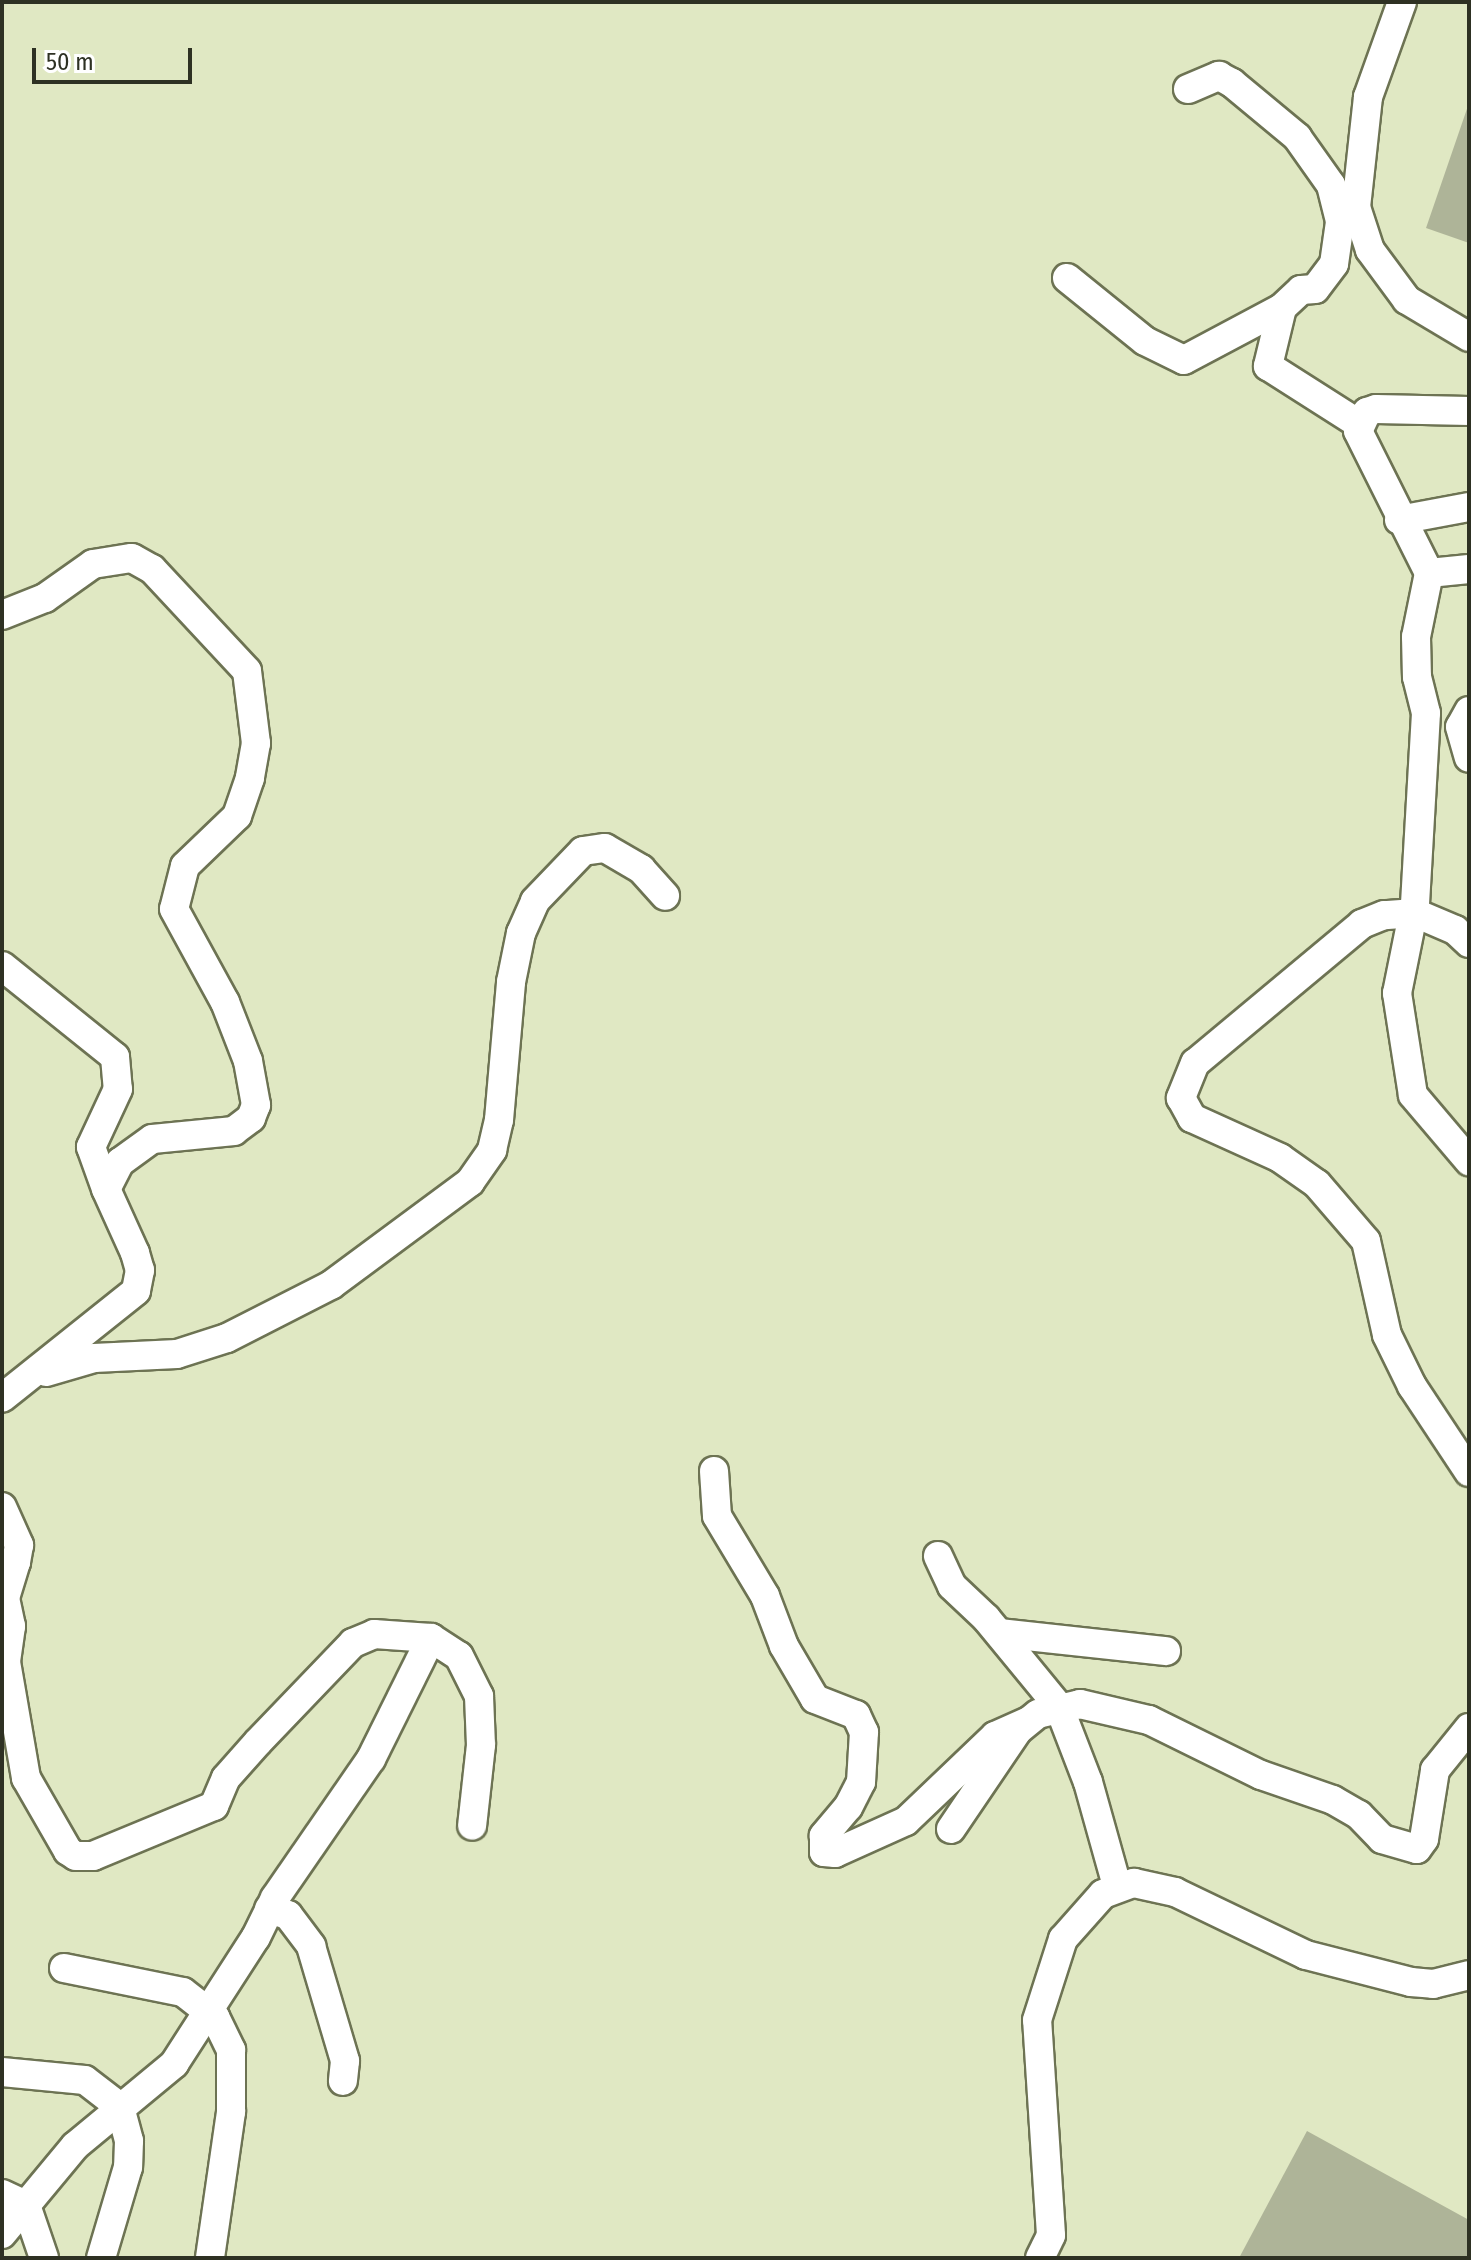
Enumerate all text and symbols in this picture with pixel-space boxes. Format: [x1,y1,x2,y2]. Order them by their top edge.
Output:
scale bar [36,32,196,82]
text: 50 m [46,48,94,76]

